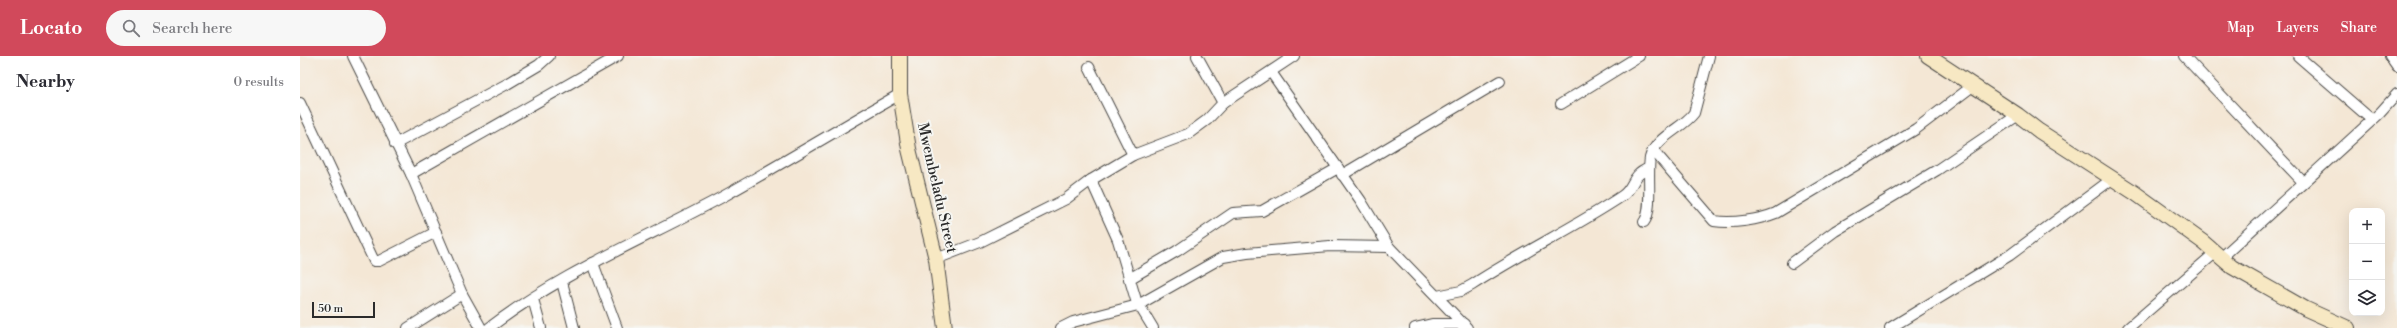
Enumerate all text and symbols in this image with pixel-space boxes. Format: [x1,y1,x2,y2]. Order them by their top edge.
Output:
search box [106,10,386,46]
text: Locato [20,16,82,40]
icon: search [120,17,142,39]
text: Search here [152,19,232,38]
text: Map [2227,19,2254,37]
text: Layers [2276,19,2319,37]
text: Share [2341,19,2377,37]
text: Nearby [16,71,75,93]
text: 0 results [233,74,284,90]
street label: Mwembeladu Street [913,121,961,256]
map controls [2349,208,2385,316]
button: + [2349,208,2385,244]
button: − [2349,244,2385,280]
button: layers [2349,280,2385,316]
scale bar [312,300,375,319]
text: 50 m [318,302,343,316]

